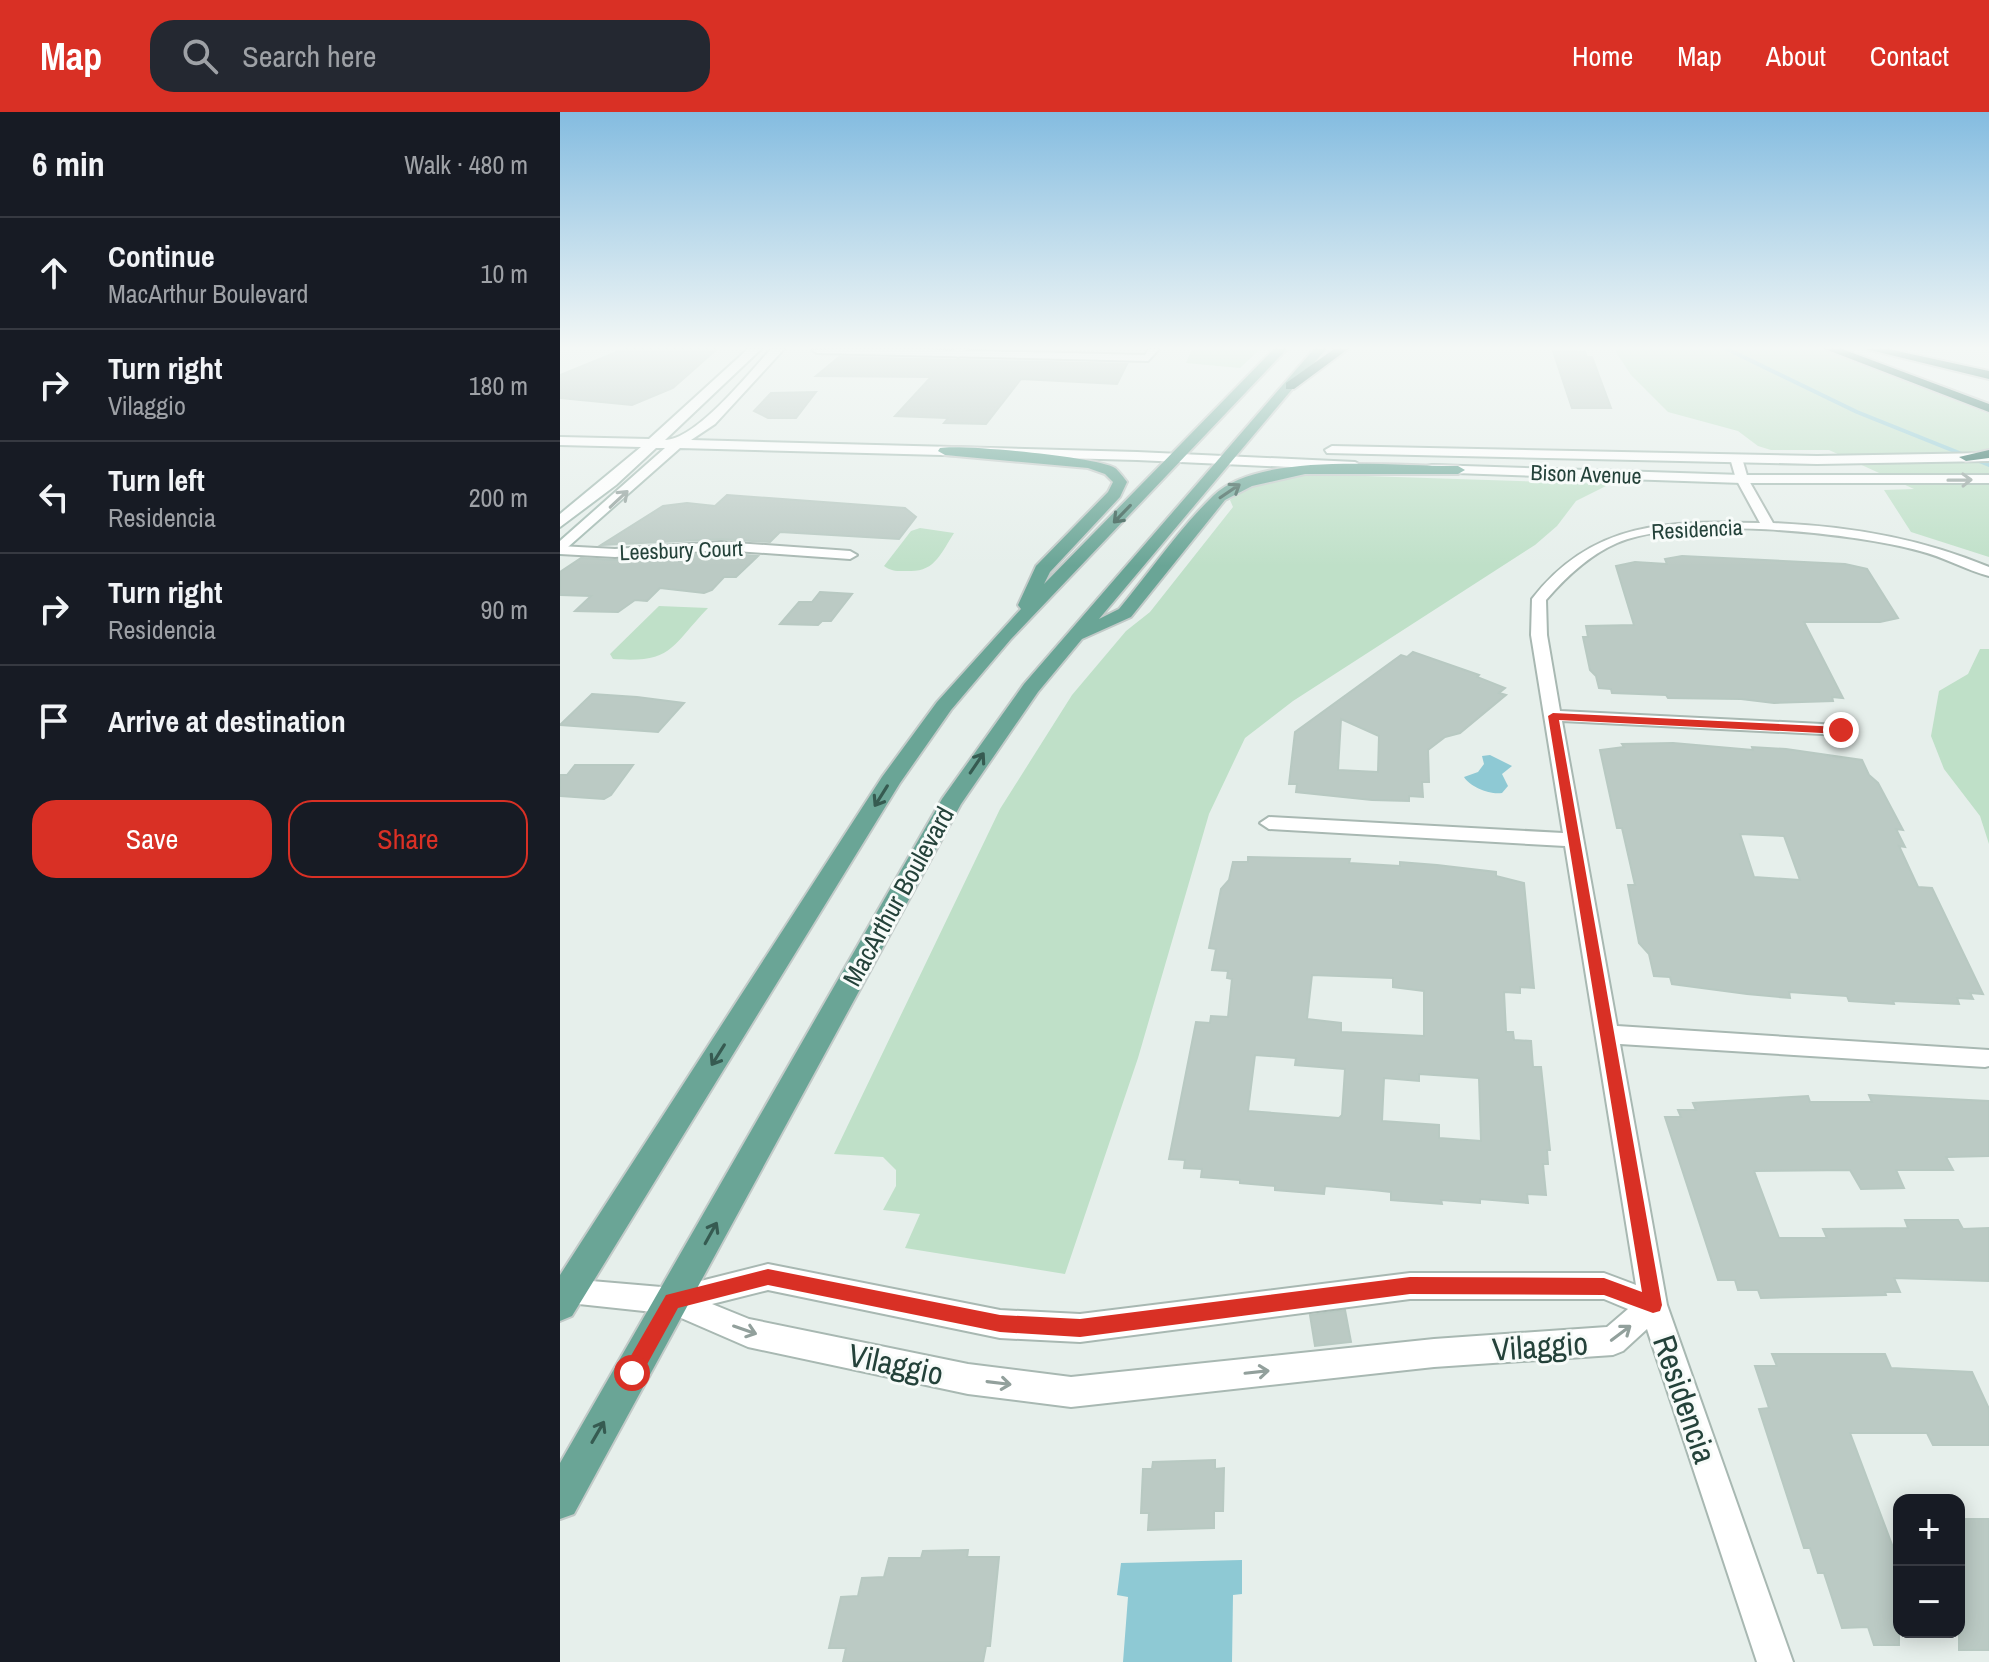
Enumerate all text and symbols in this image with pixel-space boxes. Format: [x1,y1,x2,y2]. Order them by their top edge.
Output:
search box [150,20,710,92]
text: Map [40,31,102,82]
icon: search [178,34,222,78]
text: Search here [242,36,376,76]
text: Home [1572,37,1633,75]
text: Map [1677,37,1722,75]
text: About [1766,37,1826,75]
text: Contact [1870,37,1949,75]
text: 6 min [32,141,105,187]
text: Walk · 480 m [404,147,528,182]
text: Continue [108,236,215,276]
icon: ahead [32,251,76,295]
text: 10 m [481,256,528,291]
text: MacArthur Boulevard [108,276,308,311]
text: Turn right [108,348,222,388]
icon: right [32,363,76,407]
text: 180 m [469,368,528,403]
text: Vilaggio [108,388,186,423]
street label: Bison Avenue [1530,457,1642,491]
text: Turn left [108,460,205,500]
one-way arrow [1946,472,1973,487]
icon: left [32,475,76,519]
text: 200 m [469,480,528,515]
one-way arrow [1218,483,1240,499]
one-way arrow [609,490,629,508]
text: Residencia [108,500,216,535]
one-way arrow [1113,503,1132,523]
street label: Residencia [1651,512,1743,546]
street label: Leesbury Court [619,533,743,567]
text: Turn right [108,572,222,612]
icon: right [32,587,76,631]
text: 90 m [481,592,528,627]
text: Residencia [108,612,216,647]
icon: arrive [32,699,76,743]
text: Arrive at destination [108,701,346,741]
route end [1823,712,1859,748]
one-way arrow [969,752,985,775]
one-way arrow [873,784,889,807]
button: Save [32,800,272,878]
button: Share [288,800,528,878]
street label: MacArthur Boulevard [834,800,962,992]
one-way arrow [709,1043,725,1066]
one-way arrow [703,1221,719,1245]
street label: Vilaggio [1491,1321,1589,1371]
one-way arrow [732,1324,757,1339]
one-way arrow [1610,1324,1631,1342]
street label: Residencia [1643,1329,1727,1469]
street label: Vilaggio [845,1333,947,1395]
route start [614,1355,650,1391]
one-way arrow [1243,1365,1270,1380]
one-way arrow [985,1376,1012,1391]
one-way arrow [591,1421,607,1444]
map controls [1893,1494,1965,1638]
button: + [1893,1494,1965,1566]
button: − [1893,1566,1965,1638]

